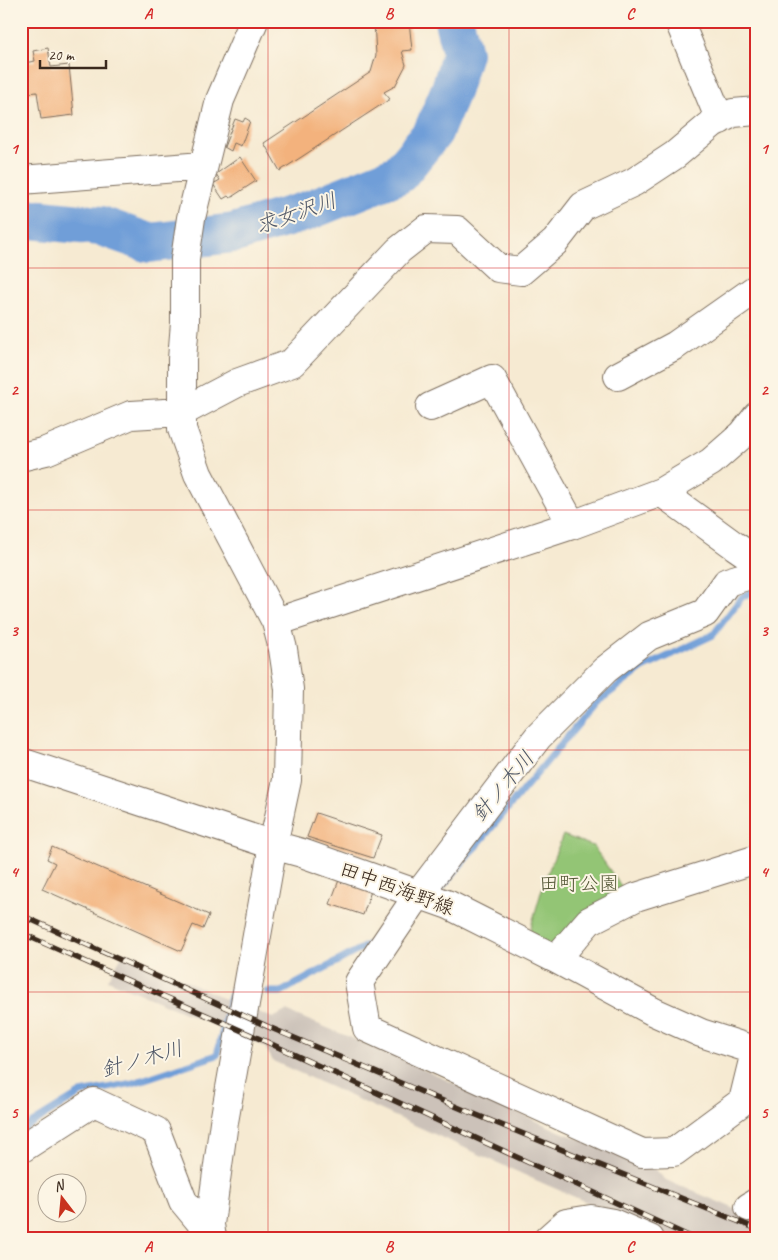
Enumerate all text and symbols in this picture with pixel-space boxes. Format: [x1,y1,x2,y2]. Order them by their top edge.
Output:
text: A [144,4,154,24]
text: B [385,4,395,24]
text: C [626,4,636,24]
scale bar [40,38,106,70]
text: 20 m [48,46,75,65]
text: 1 [10,139,19,159]
text: 1 [760,139,769,159]
water label: 求女沢川 [252,187,340,239]
text: 2 [10,380,19,400]
text: 2 [760,380,769,400]
text: 3 [10,621,19,641]
text: 3 [760,621,769,641]
water label: 針ノ木川 [466,745,540,827]
street label: 田中西海野線 [336,856,457,921]
text: 4 [10,862,19,882]
text: 4 [760,862,769,882]
park label: 田町公園 [539,871,619,896]
water label: 針ノ木川 [98,1035,186,1083]
text: 5 [11,1103,20,1123]
text: 5 [761,1103,770,1123]
north arrow [38,1172,88,1222]
text: N [52,1176,67,1195]
text: A [144,1237,154,1257]
text: B [385,1237,395,1257]
text: C [626,1237,636,1257]

